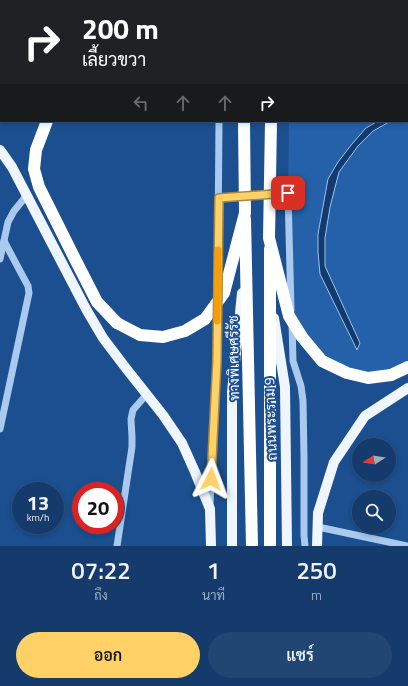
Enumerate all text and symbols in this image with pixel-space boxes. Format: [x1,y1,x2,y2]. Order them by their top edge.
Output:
text: 200 m [82,7,159,50]
icon: right [16,16,68,68]
text: เลี้ยวขวา [82,46,146,73]
icon: left [130,92,152,114]
icon: ahead [172,92,194,114]
icon: ahead [214,92,236,114]
icon: right [256,92,278,114]
pin [271,176,305,210]
icon: arrive [277,182,299,204]
street label: ทางพิเศษศรีรัช [222,315,244,401]
street label: ถนนพระราม 9 [258,377,282,461]
north arrow [352,438,396,482]
map controls [352,438,396,534]
position arrow [190,458,232,500]
speed limit sign: 20 [72,482,124,534]
text: 13 [27,487,49,518]
button: search [352,490,396,534]
text: km/h [27,510,49,525]
text: 07:22 [71,552,131,588]
text: 1 [207,552,220,588]
text: 250 [296,552,337,588]
text: ถึง [94,585,108,605]
text: นาที [202,585,225,605]
text: m [311,585,322,605]
button: ออก [16,632,200,678]
button: แชร์ [208,632,392,678]

